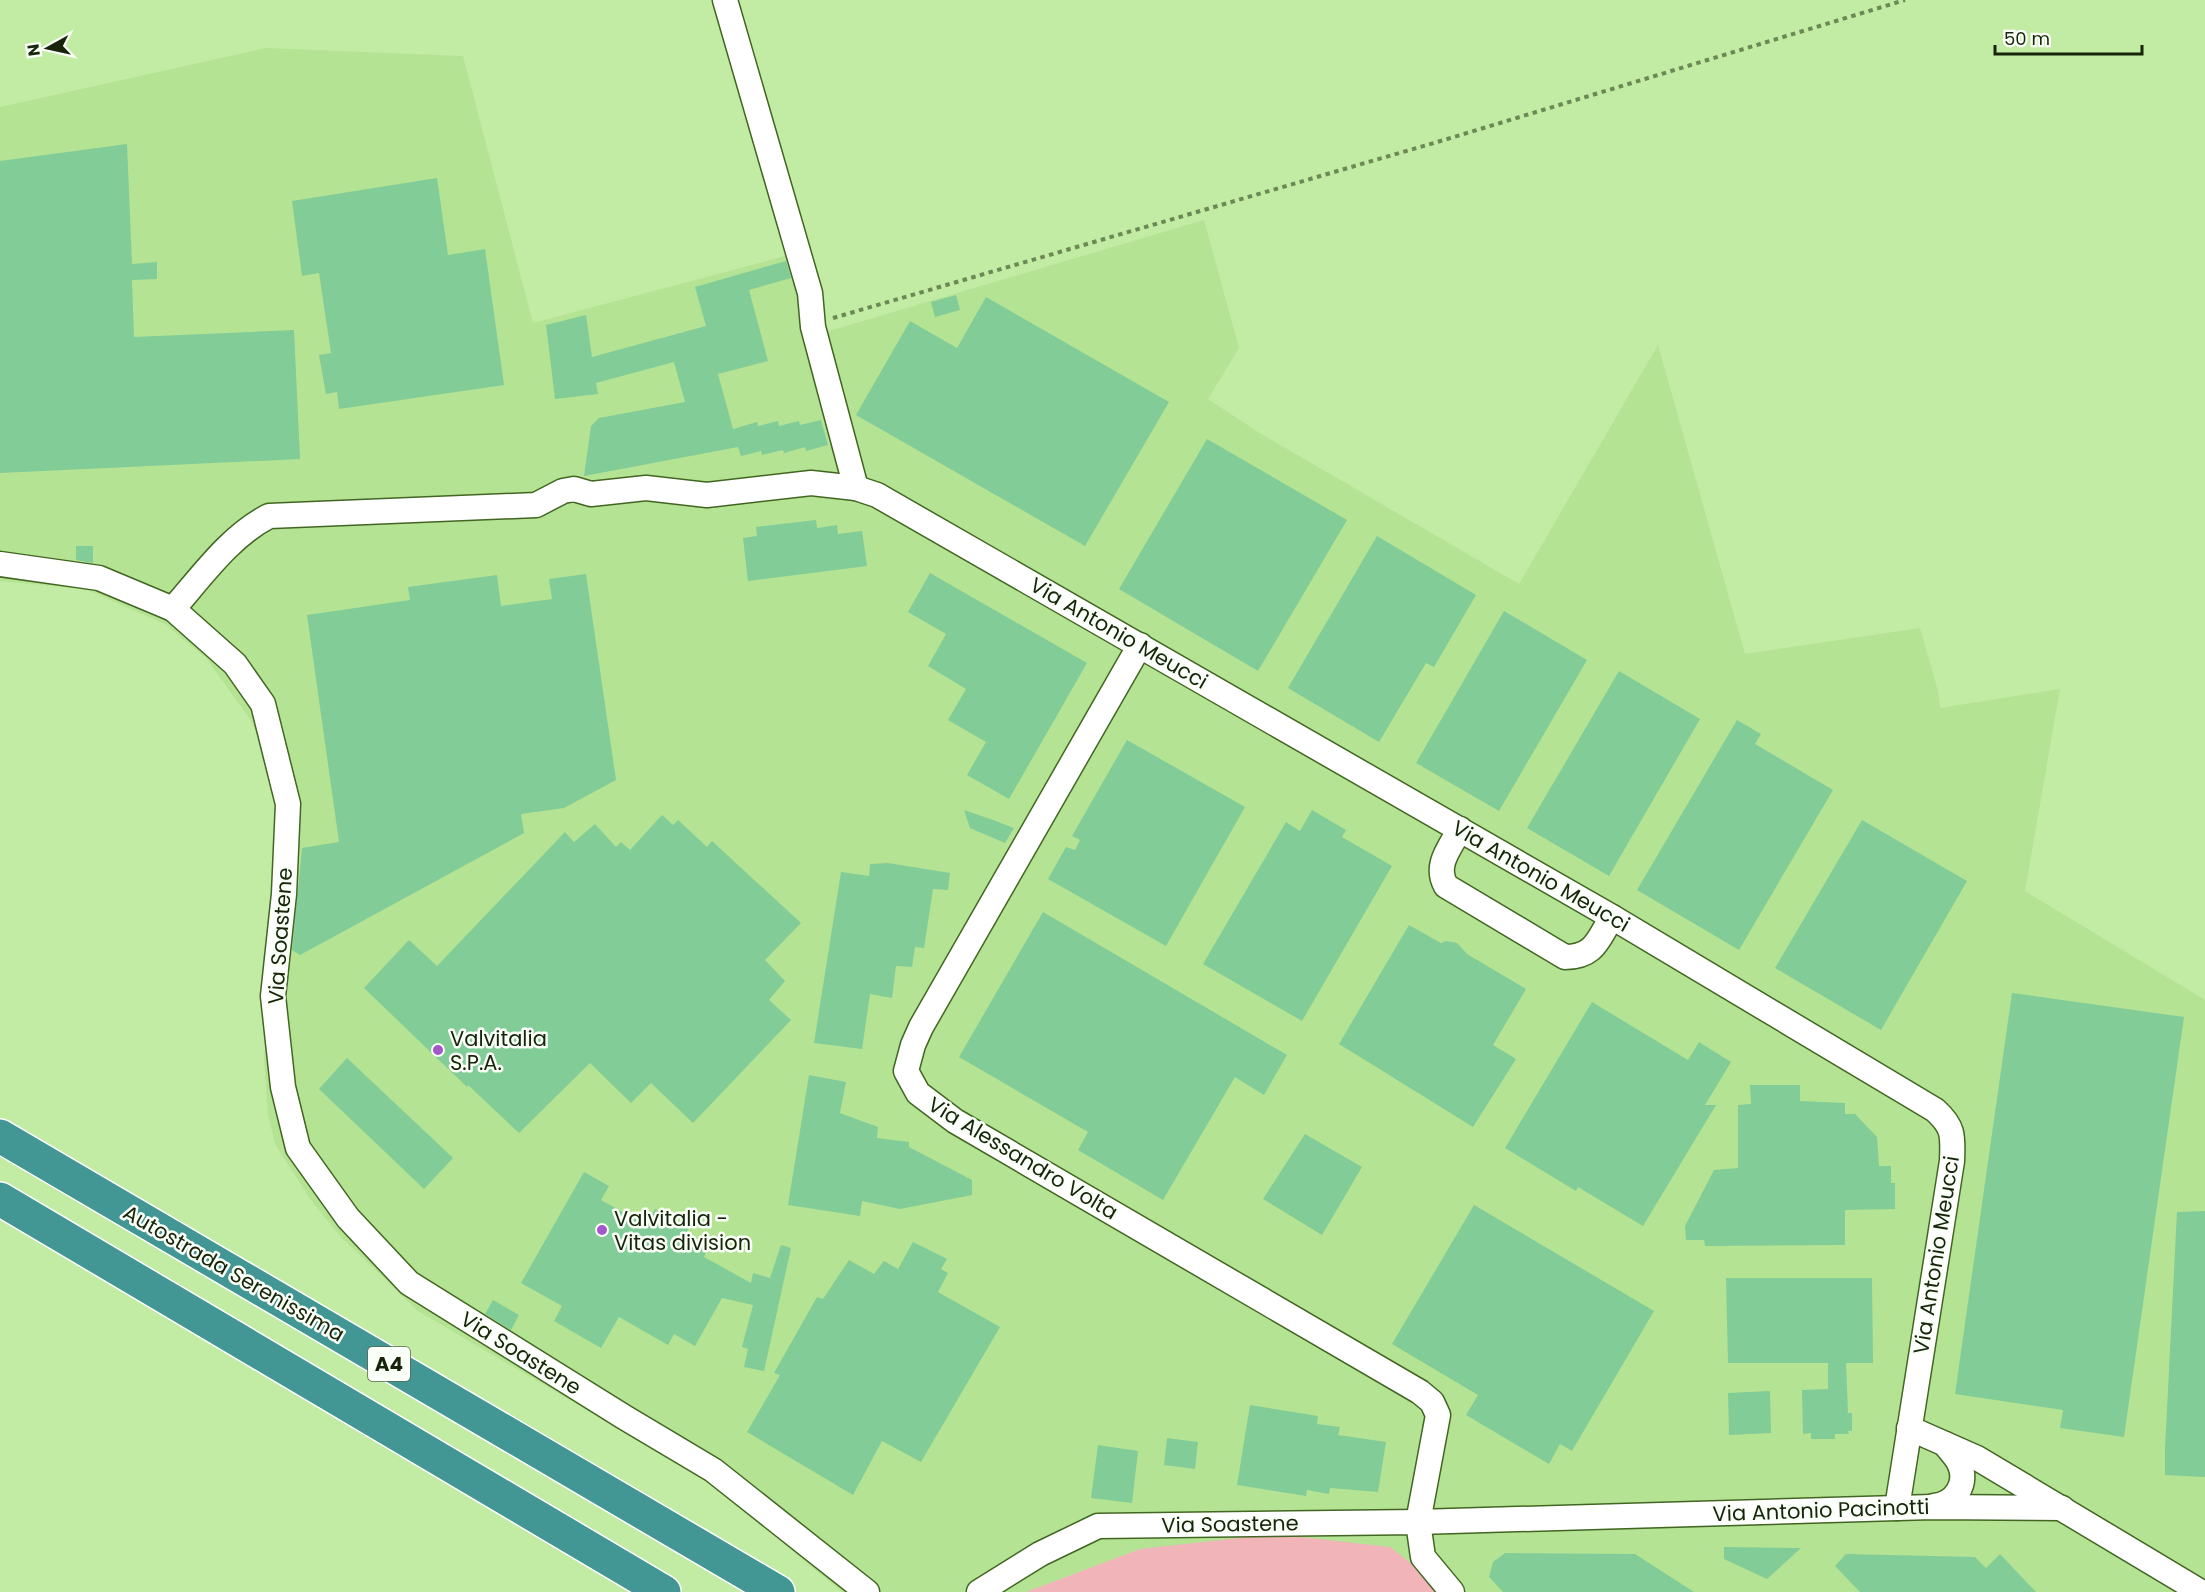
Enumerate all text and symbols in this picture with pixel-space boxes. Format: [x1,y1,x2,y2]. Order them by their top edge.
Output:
north arrow [18,18,78,78]
scale bar [1995,18,2142,56]
text: 50 m [2004,26,2050,51]
text: N [21,42,46,58]
street label: Via Antonio Meucci [1025,570,1213,696]
street label: Via Antonio Meucci [1447,813,1635,939]
street label: Via Soastene [261,867,299,1005]
place label: Valvitalia S.P.A. [450,1024,547,1077]
marker: Valvitalia S.P.A. [431,1043,445,1057]
street label: Via Alessandro Volta [923,1090,1123,1226]
street label: Via Antonio Meucci [1906,1154,1966,1356]
street label: Autostrada Serenissima [118,1198,350,1348]
place label: Valvitalia - Vitas division [614,1204,751,1257]
marker: Valvitalia - Vitas division [595,1223,609,1237]
street label: Via Soastene [455,1304,587,1402]
road number: A4 [368,1347,410,1381]
street label: Via Antonio Pacinotti [1712,1492,1930,1528]
street label: Via Soastene [1161,1508,1299,1540]

